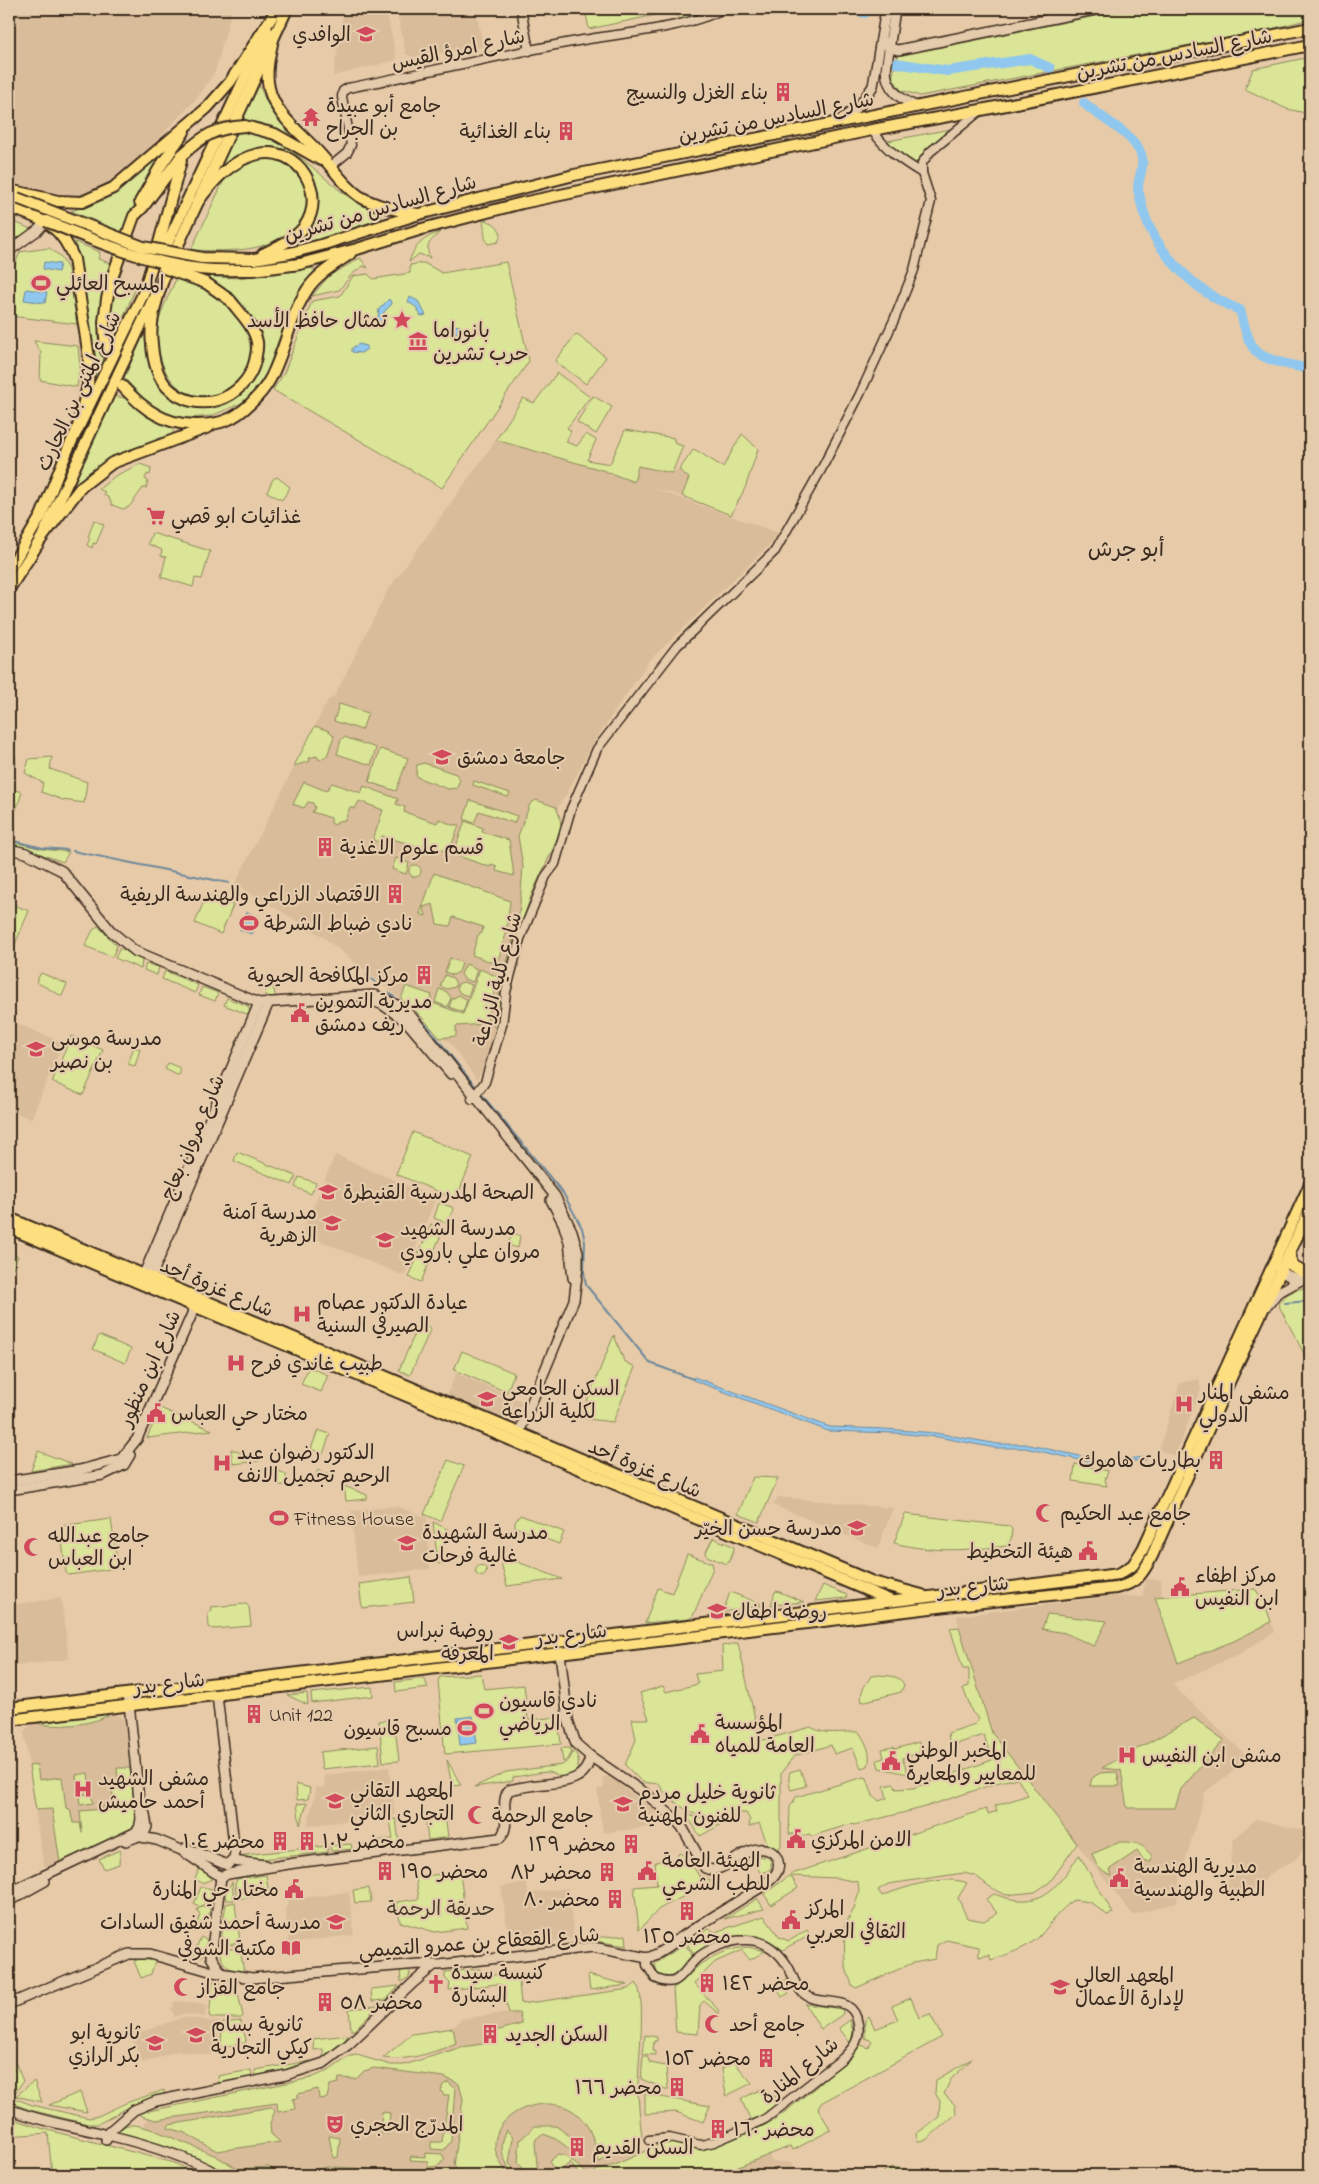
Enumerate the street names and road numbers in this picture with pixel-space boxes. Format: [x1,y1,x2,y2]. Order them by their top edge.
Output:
street label: شارع امرؤ القيس [389,23,528,80]
street label: شارع السادس من تشرين [1074,23,1275,90]
street label: شارع السادس من تشرين [676,86,877,153]
street label: شارع السادس من تشرين [281,169,480,252]
street label: شارع المثنى بن الحارث [30,307,130,477]
street label: شارع كلية الزراعة [468,909,531,1050]
street label: شارع مروان بعاج [155,1071,234,1205]
street label: شارع غزوة أحد [155,1252,277,1326]
street label: شارع ابن منظور [112,1306,190,1434]
street label: شارع غزوة أحد [583,1433,705,1507]
street label: شارع بدر [934,1570,1011,1607]
street label: شارع بدر [532,1618,609,1655]
street label: شارع بدر [130,1667,207,1704]
street label: شارع القعقاع بن عمرو التميمي [358,1922,601,1968]
street label: شارع المنارة [755,2031,846,2113]

